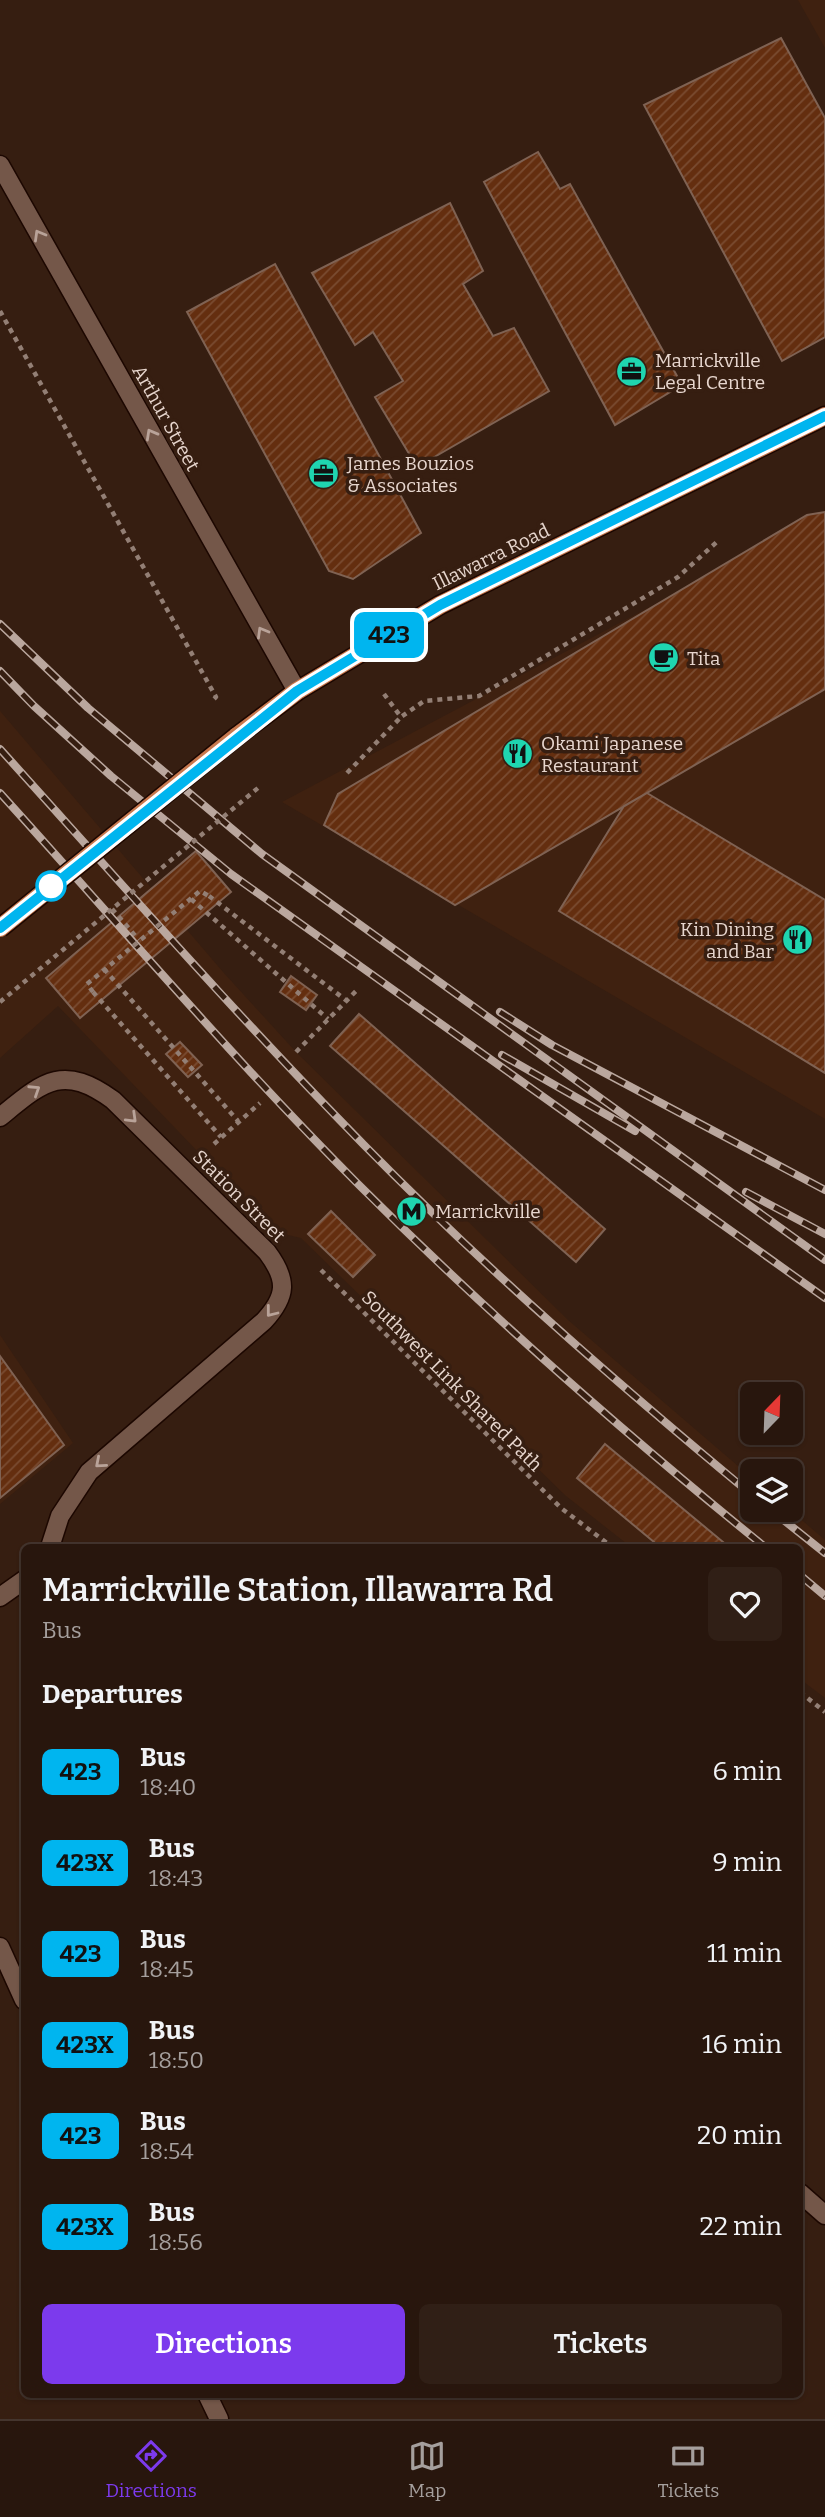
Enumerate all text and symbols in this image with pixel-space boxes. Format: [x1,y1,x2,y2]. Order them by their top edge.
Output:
one-way arrow [35,230,48,243]
place label: Marrickville Legal Centre [655,349,765,394]
office icon: Marrickville Legal Centre [615,354,649,388]
street label: Arthur Street [127,361,205,475]
one-way arrow [146,428,159,441]
place label: James Bouzios & Associates [346,452,474,497]
office icon: James Bouzios & Associates [307,457,341,491]
street label: Illawarra Road [429,519,553,595]
line badge: 423 [349,612,429,658]
text: 423 [368,621,410,649]
one-way arrow [258,626,271,639]
cafe icon: Tita [647,641,681,675]
place label: Tita [687,647,721,670]
place label: Okami Japanese Restaurant [541,732,683,777]
restaurant icon: Okami Japanese Restaurant [501,737,535,771]
unlabelled marker [36,871,66,901]
place label: Kin Dining and Bar [680,918,775,963]
restaurant icon: Kin Dining and Bar [780,923,814,957]
one-way arrow [27,1086,40,1098]
one-way arrow [124,1110,137,1123]
street label: Station Street [188,1145,290,1247]
metro station icon: Marrickville [395,1194,429,1228]
place label: Marrickville [435,1200,541,1223]
street label: Southwest Link Shared Path [357,1286,547,1476]
one-way arrow [266,1305,279,1317]
north arrow [740,1382,803,1446]
map controls [740,1382,803,1522]
one-way arrow [95,1455,108,1467]
button: layers [740,1459,803,1522]
button: heart [708,1567,782,1641]
text: Marrickville Station, Illawarra Rd [42,1570,553,1610]
text: Bus [42,1616,82,1644]
text: Departures [42,1679,183,1710]
text: Bus [140,1742,186,1773]
text: 6 min [713,1756,782,1787]
text: 423 [60,1758,101,1786]
text: 18:40 [140,1773,196,1801]
text: Bus [149,1833,195,1864]
text: 9 min [713,1847,782,1878]
text: 423X [56,1849,114,1877]
text: 18:43 [149,1864,203,1892]
text: Bus [140,1924,186,1955]
text: 11 min [707,1938,782,1969]
text: 423 [60,1940,101,1968]
text: 18:45 [140,1955,194,1983]
text: Bus [149,2015,195,2046]
text: 16 min [702,2029,782,2060]
text: 423X [56,2031,114,2059]
text: 18:50 [149,2046,204,2074]
text: Bus [140,2106,186,2137]
text: 20 min [697,2120,782,2151]
text: 423 [60,2122,101,2150]
text: 18:54 [140,2137,194,2165]
text: Bus [149,2197,195,2228]
text: 22 min [700,2211,782,2242]
text: 423X [56,2213,114,2241]
text: 18:56 [149,2228,203,2256]
button: Directions [42,2304,405,2384]
button: Tickets [419,2304,782,2384]
tab: Directions [106,2437,197,2502]
tab: Map [408,2437,446,2502]
tab: Tickets [657,2437,719,2502]

